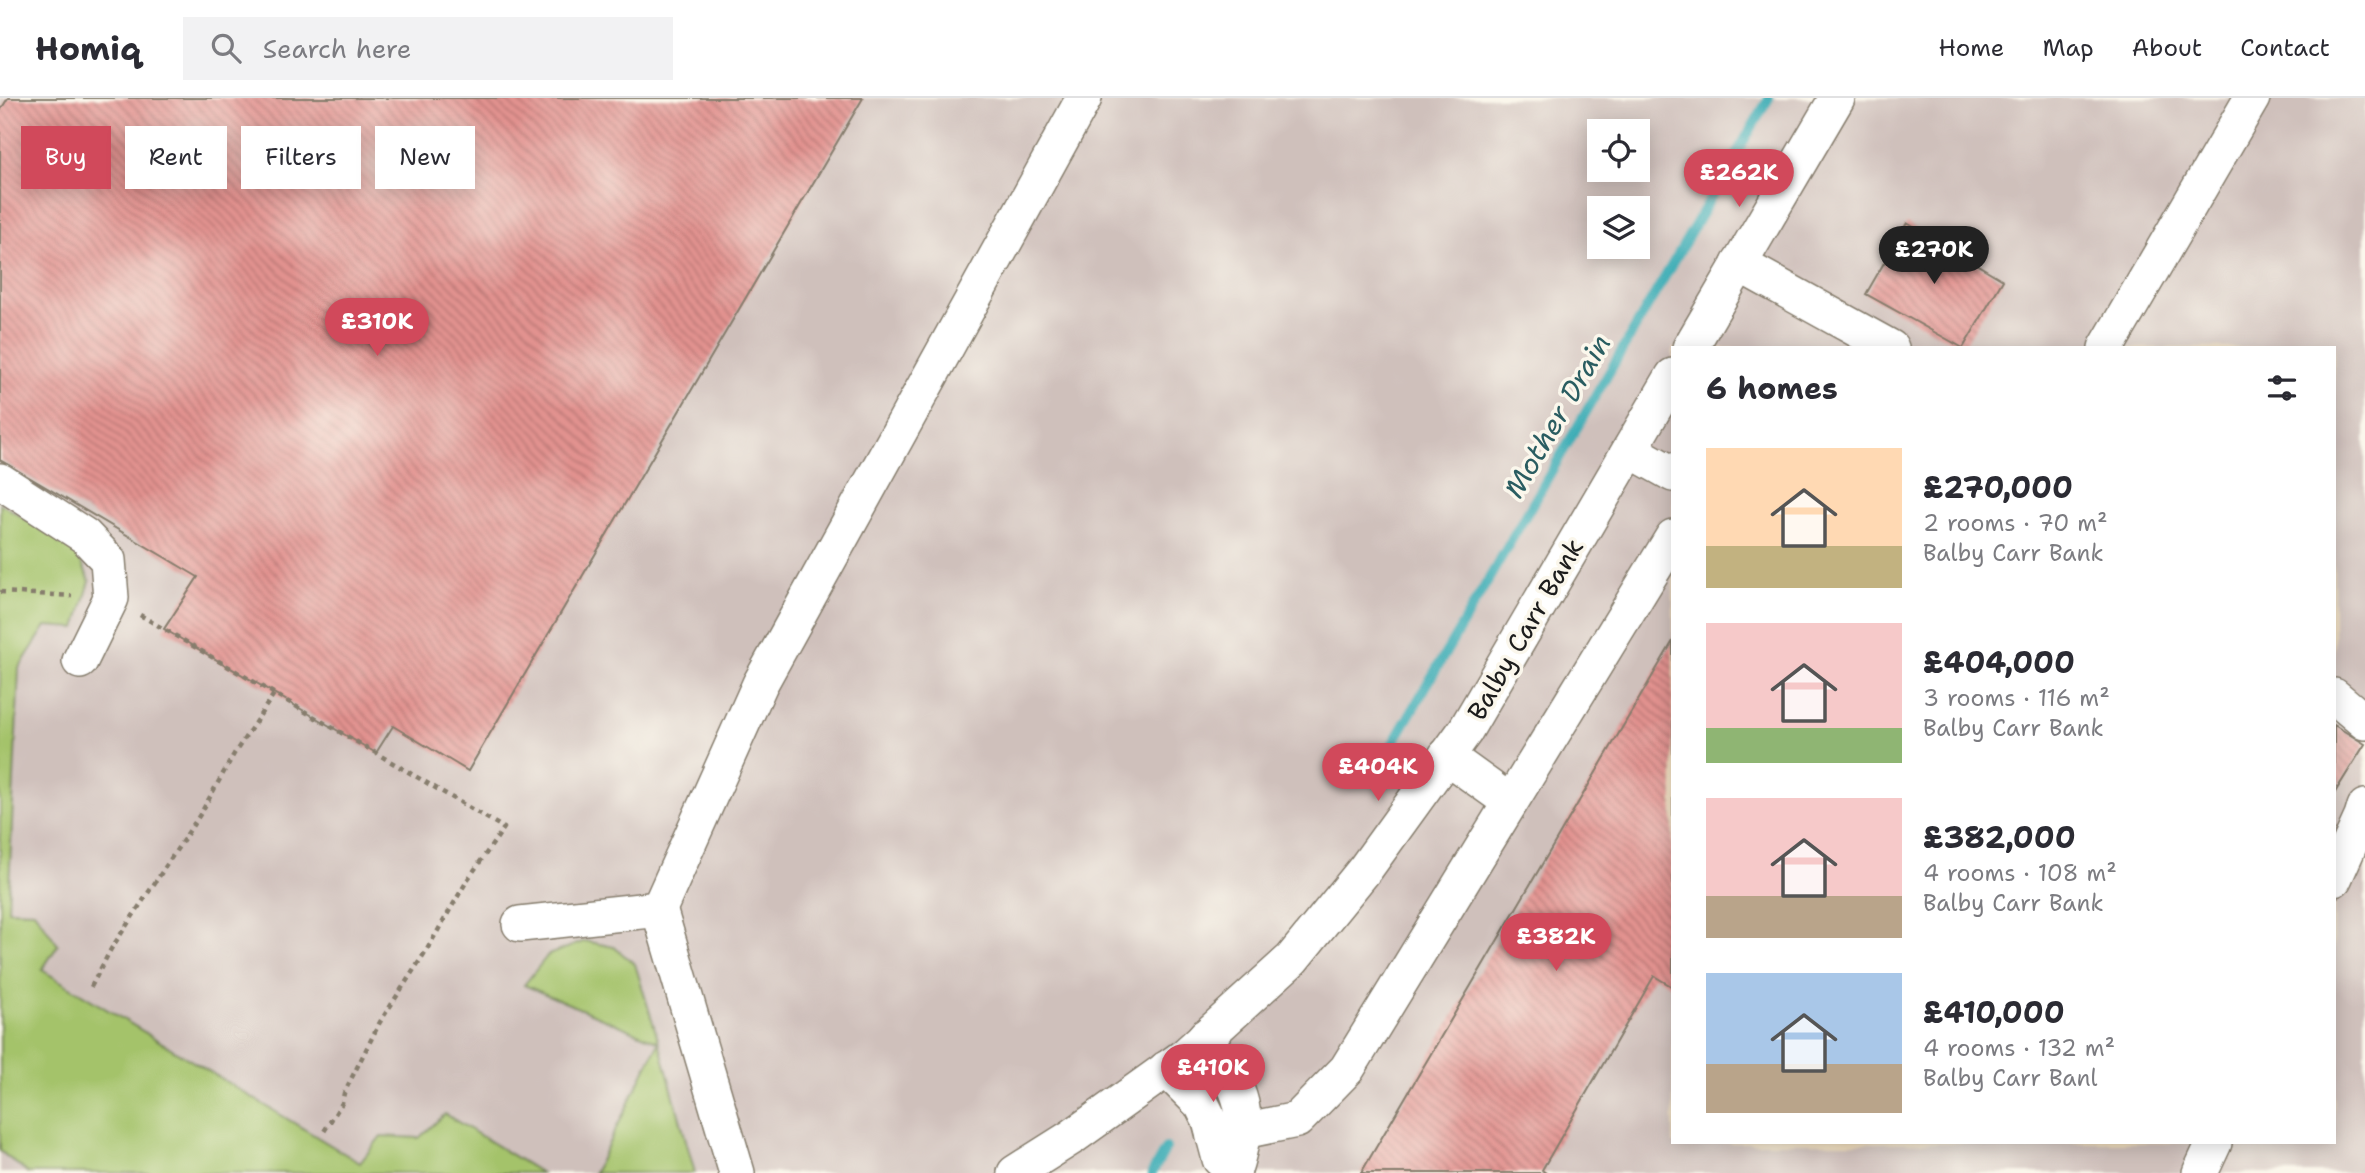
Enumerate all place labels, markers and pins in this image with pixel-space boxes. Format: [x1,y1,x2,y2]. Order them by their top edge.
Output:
pin: £262K [1690,150,1788,209]
pin: £270K [1885,226,1983,286]
pin: £310K [328,299,426,358]
pin: £404K [1329,744,1427,803]
pin: £382K [1507,914,1605,973]
pin: £410K [1164,1044,1262,1104]

